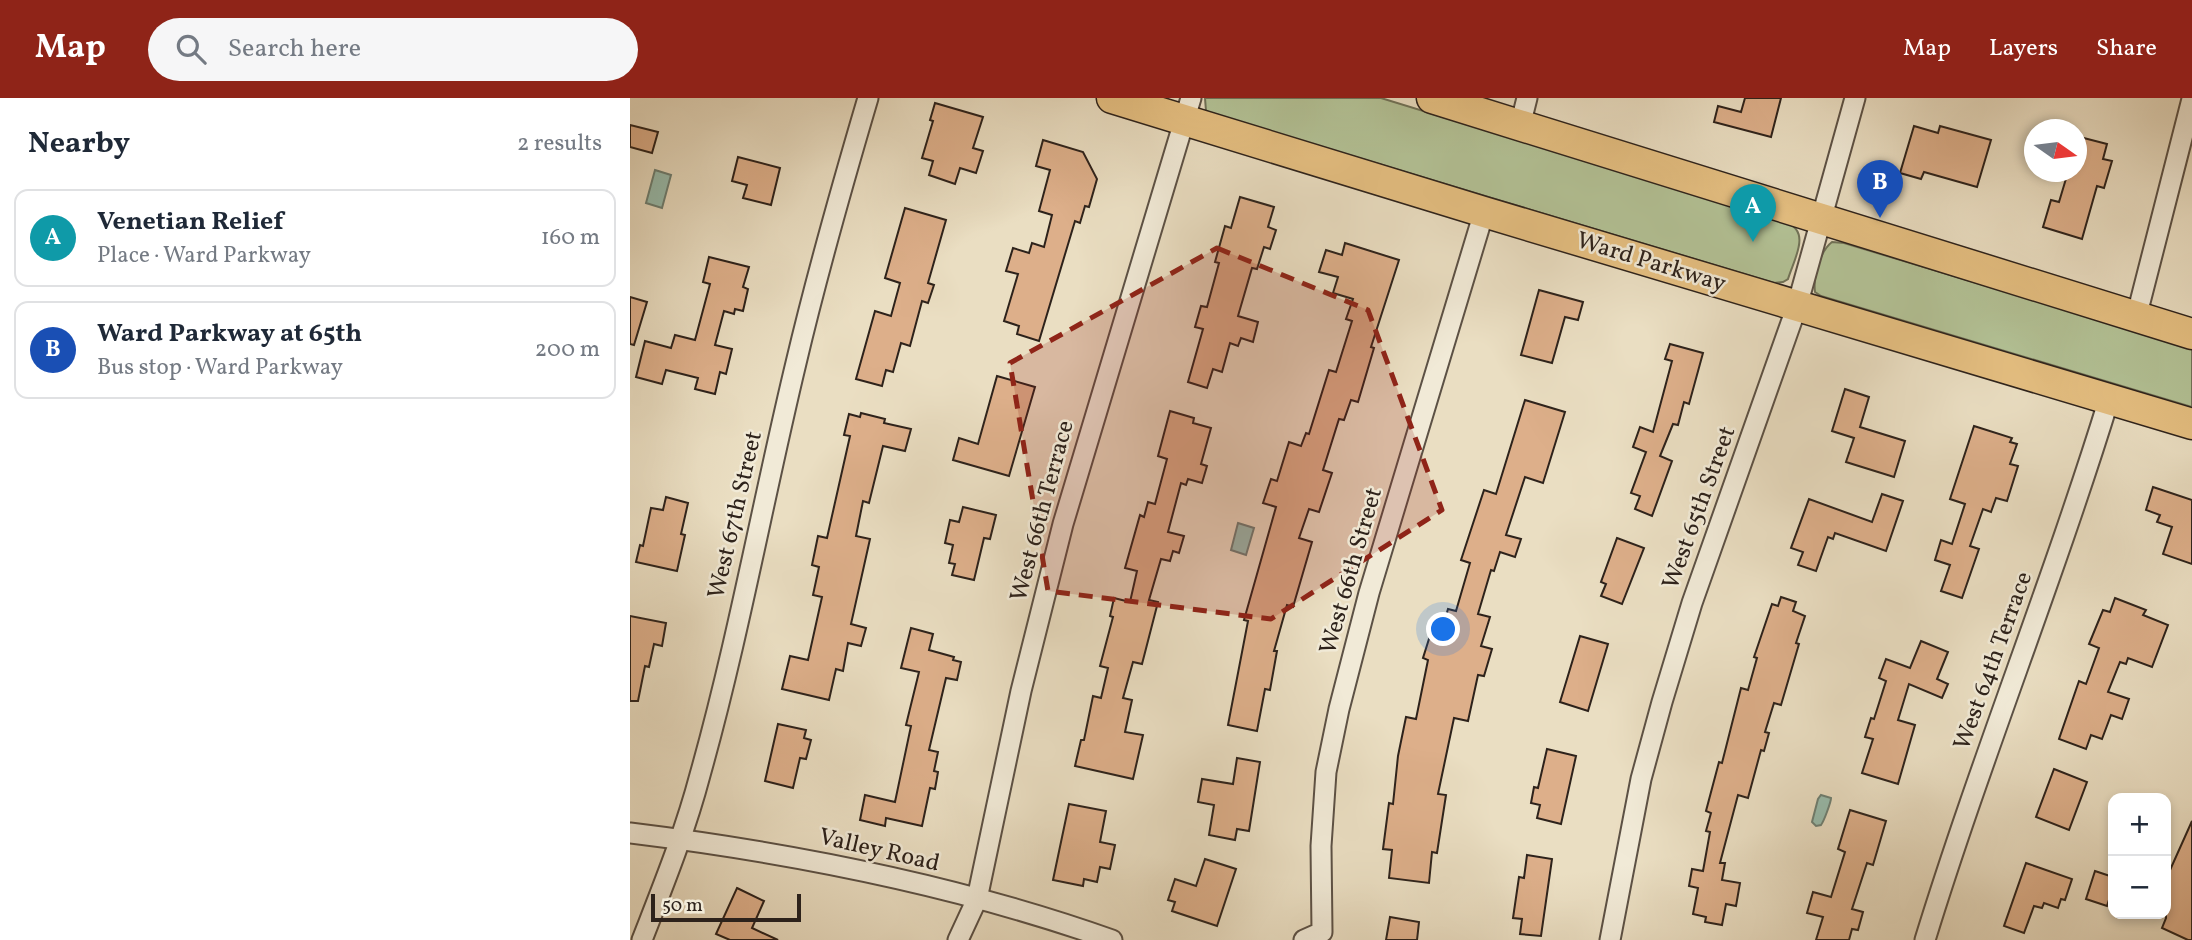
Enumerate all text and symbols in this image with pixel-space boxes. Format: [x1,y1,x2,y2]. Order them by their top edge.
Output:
search box [148,18,638,81]
text: Map [35,26,106,72]
icon: search [172,30,210,68]
text: Search here [228,31,361,67]
text: Map [1903,32,1951,66]
text: Layers [1989,32,2058,66]
text: Share [2096,32,2157,66]
north arrow [2024,119,2087,182]
text: Nearby [28,123,130,165]
text: 2 results [517,128,602,160]
pin: B [1857,160,1903,218]
pin: A [1730,184,1776,242]
text: Venetian Relief [97,204,283,240]
text: A [45,222,61,254]
text: 160 m [541,222,600,254]
street label: Ward Parkway [1572,224,1730,302]
text: Place · Ward Parkway [97,240,311,272]
text: Ward Parkway at 65th [97,316,362,352]
text: B [45,334,61,366]
text: 200 m [535,334,600,366]
text: Bus stop · Ward Parkway [97,352,343,384]
street label: West 66th Terrace [1003,417,1083,605]
street label: West 65th Street [1655,422,1745,594]
street label: West 67th Street [700,428,772,602]
street label: West 66th Street [1312,484,1392,658]
street label: West 64th Terrace [1946,567,2042,755]
your location [1426,612,1460,646]
map controls [2108,793,2171,919]
button: + [2108,793,2171,856]
street label: Valley Road [815,821,943,881]
button: − [2108,856,2171,919]
scale bar [651,891,802,923]
text: 50 m [662,893,703,919]

